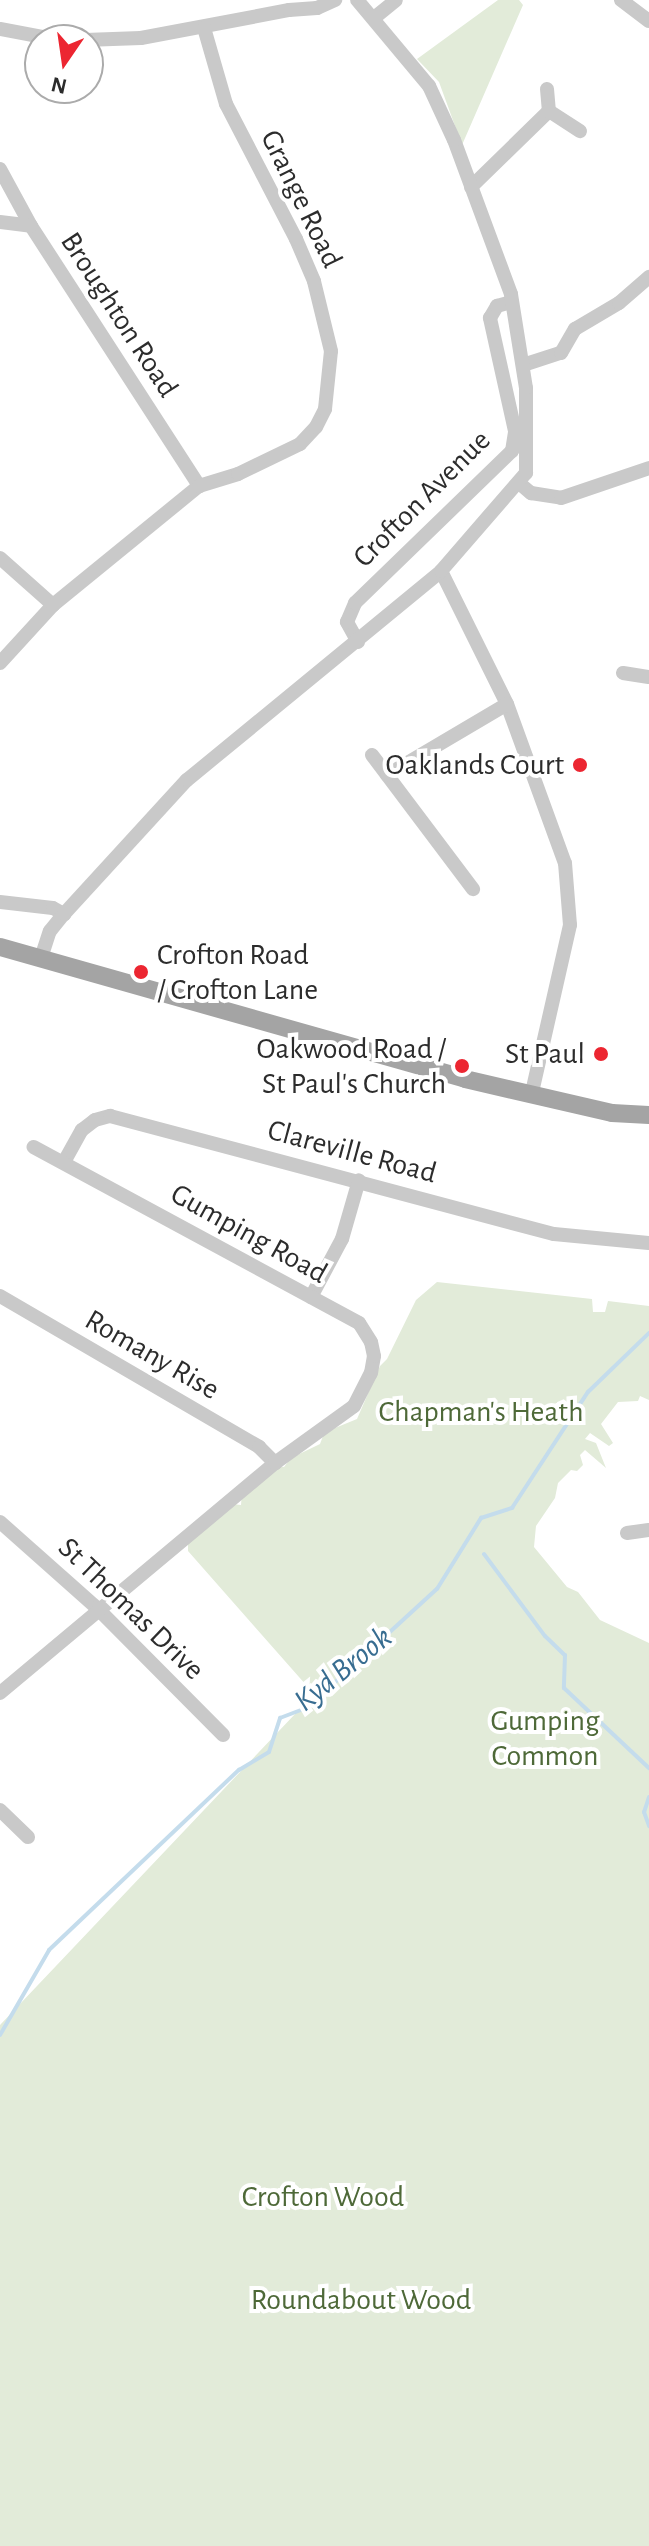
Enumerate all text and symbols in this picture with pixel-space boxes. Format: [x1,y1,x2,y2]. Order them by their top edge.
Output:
north arrow [24,24,104,104]
text: N [49,73,69,98]
street label: Grange Road [252,124,350,274]
street label: Broughton Road [52,226,186,404]
street label: Crofton Avenue [346,423,498,575]
place label: Oaklands Court [385,747,564,783]
marker: Oaklands Court [571,756,589,774]
place label: Crofton Road / Crofton Lane [157,937,318,1008]
marker: Crofton Road / Crofton Lane [132,963,150,981]
place label: Oakwood Road / St Paul's Church [256,1031,446,1102]
place label: St Paul [505,1036,585,1072]
marker: St Paul [592,1045,610,1063]
marker: Oakwood Road / St Paul's Church [453,1057,471,1075]
street label: Clareville Road [264,1112,440,1192]
street label: Gumping Road [164,1176,334,1292]
street label: Romany Rise [78,1302,226,1408]
park label: Chapman's Heath [379,1394,583,1430]
street label: St Thomas Drive [50,1530,212,1688]
water label: Kyd Brook [286,1618,400,1720]
park label: Gumping Common [490,1703,600,1774]
park label: Crofton Wood [242,2179,404,2215]
park label: Roundabout Wood [251,2282,471,2318]

